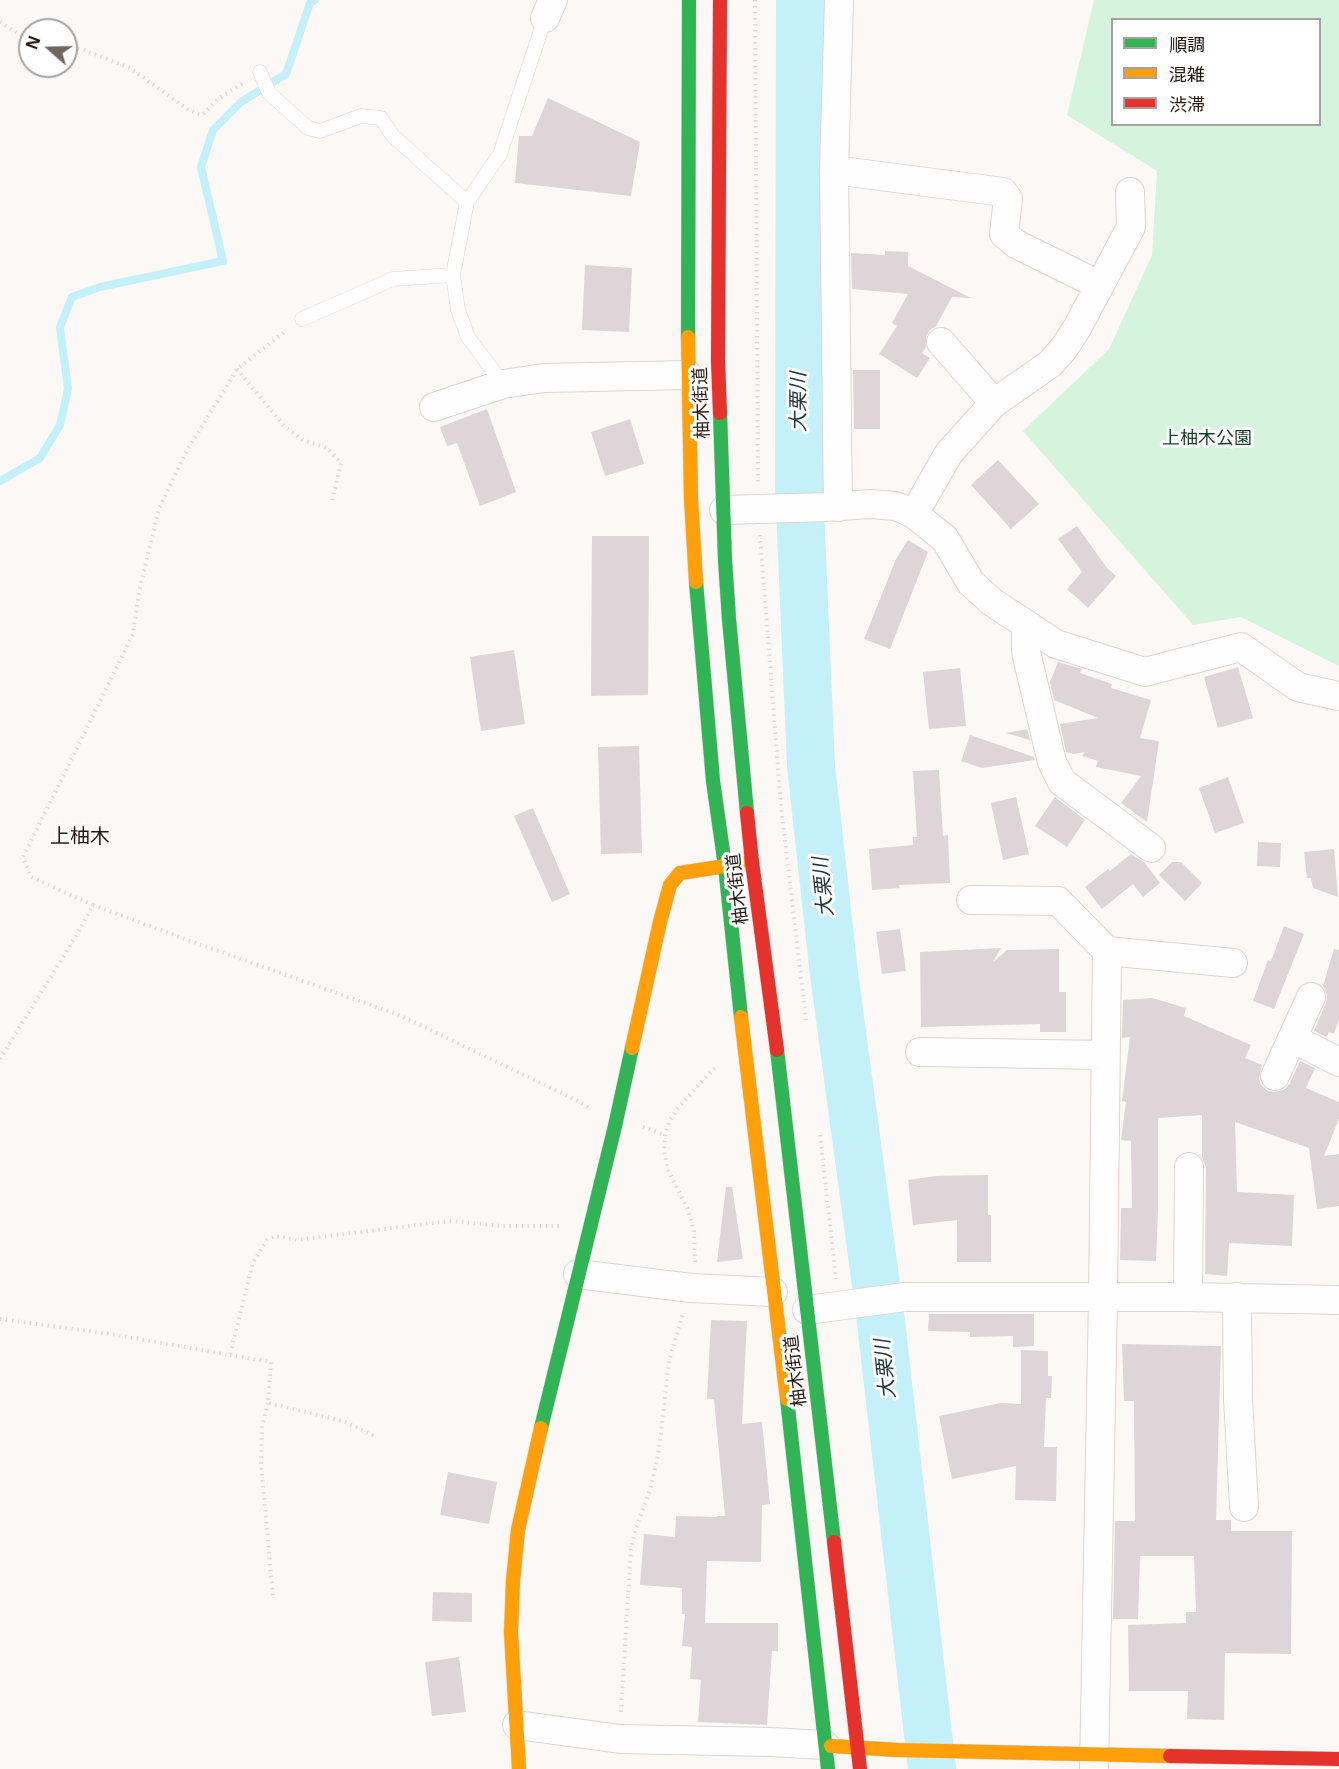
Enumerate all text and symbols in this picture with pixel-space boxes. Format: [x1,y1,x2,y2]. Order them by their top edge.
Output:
north arrow [18,18,78,78]
legend [1111,18,1321,126]
text: 順調 [1169,32,1205,56]
text: N [20,33,46,52]
text: 混雑 [1169,62,1205,86]
text: 渋滞 [1169,92,1205,116]
street label: 柚木街道 [690,367,714,439]
water label: 大栗川 [787,372,811,432]
park label: 上柚木公園 [1162,428,1252,450]
district label: 上柚木 [50,825,110,849]
street label: 柚木街道 [723,852,753,926]
water label: 大栗川 [809,856,839,918]
street label: 柚木街道 [781,1334,811,1408]
water label: 大栗川 [871,1338,901,1400]

